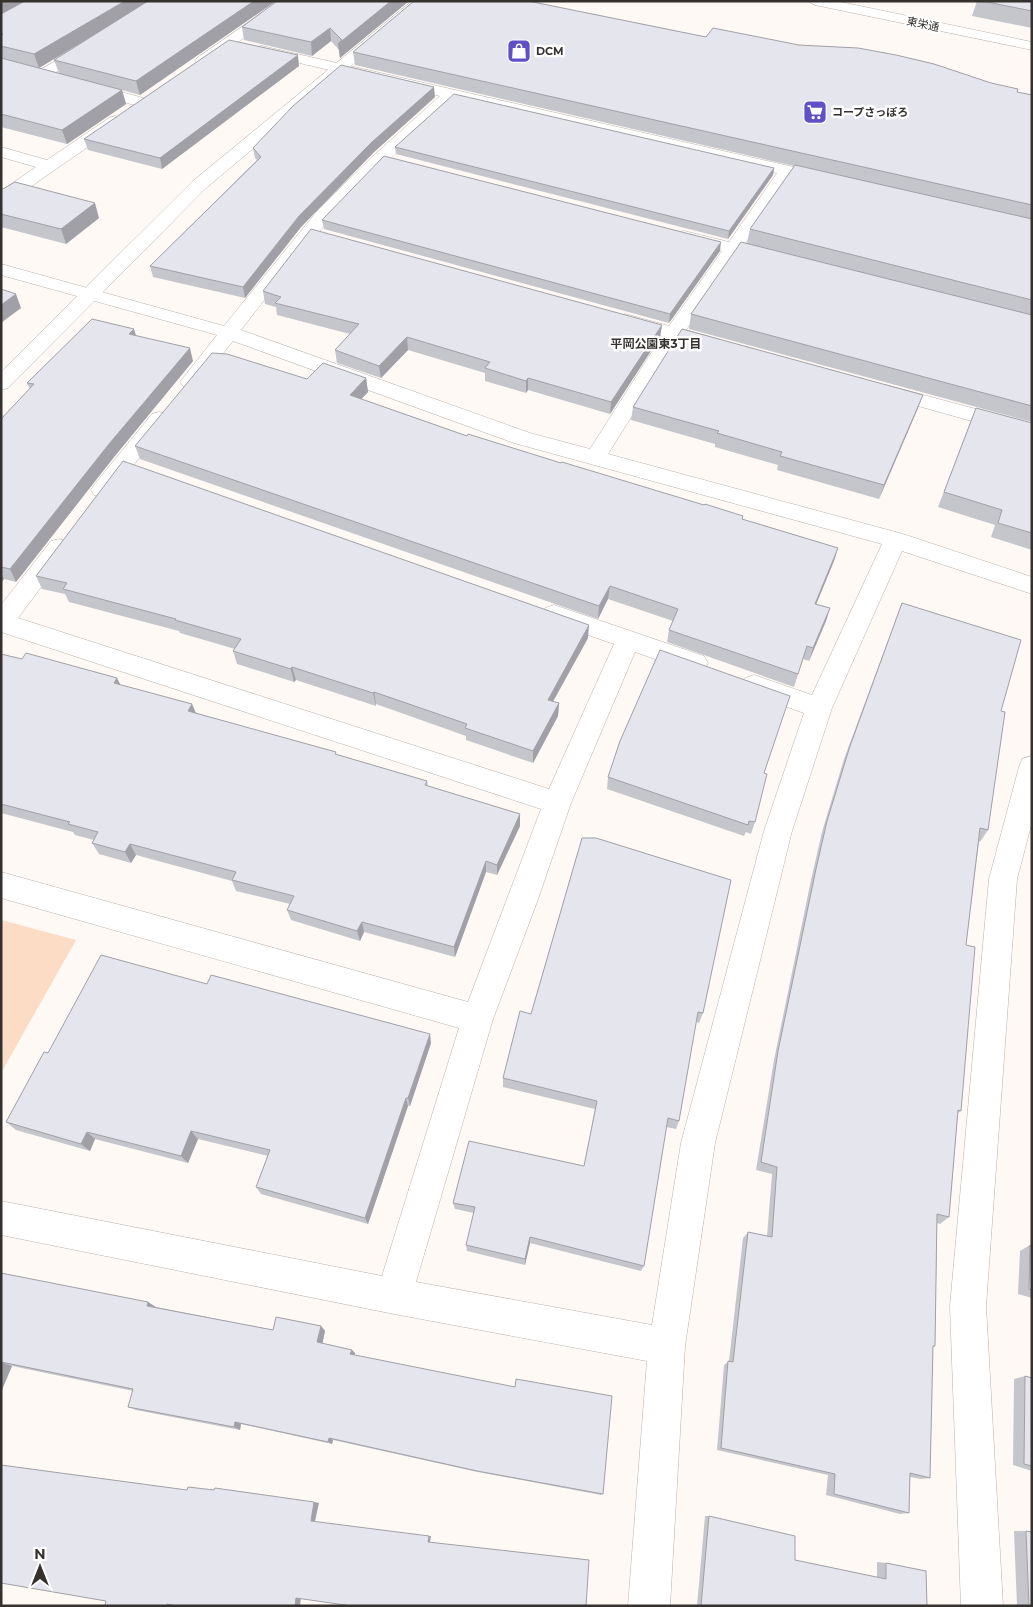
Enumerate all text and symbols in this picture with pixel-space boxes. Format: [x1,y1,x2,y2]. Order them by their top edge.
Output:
street label: 東栄通 [905,14,941,34]
shop icon: DCM [506,38,532,64]
place label: DCM [536,44,564,58]
supermarket icon: コープさっぽろ [802,99,828,125]
place label: コープさっぽろ [832,105,908,119]
district label: 平岡公園東3丁目 [610,336,702,351]
north arrow [15,1542,65,1592]
text: N [34,1545,46,1563]

